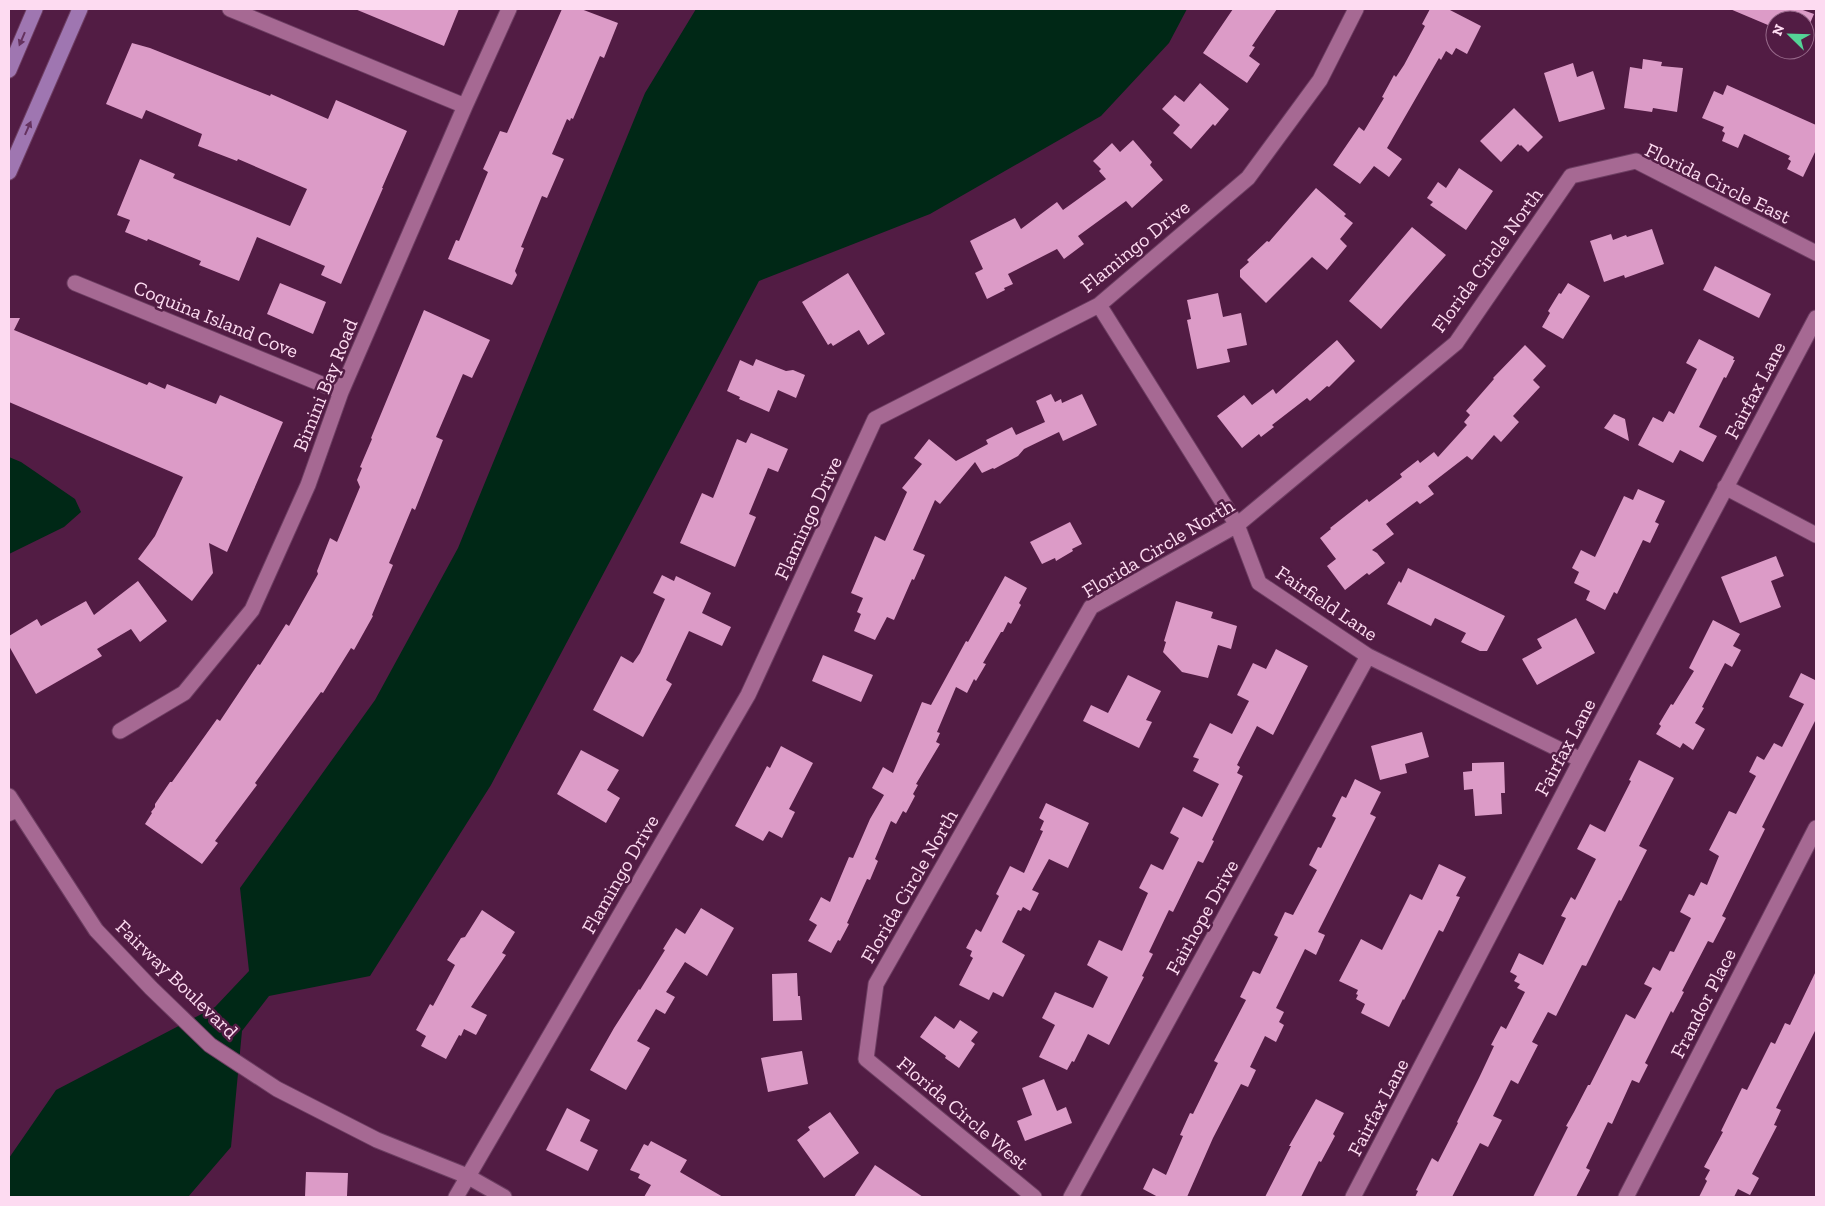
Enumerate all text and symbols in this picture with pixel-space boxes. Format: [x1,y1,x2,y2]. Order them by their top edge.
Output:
north arrow [1765,10,1815,60]
text: N [1769,22,1789,38]
one-way arrow [17,32,25,46]
one-way arrow [25,121,33,135]
street label: Florida Circle East [1641,137,1795,229]
street label: Florida Circle North [1426,182,1548,337]
street label: Flamingo Drive [1076,195,1194,297]
street label: Coquina Island Cove [130,275,302,363]
street label: Bimini Bay Road [288,315,362,455]
street label: Fairfax Lane [1719,337,1791,443]
street label: Flamingo Drive [769,453,847,583]
street label: Florida Circle North [1078,493,1239,603]
street label: Fairfield Lane [1272,560,1382,646]
street label: Fairfax Lane [1529,694,1601,800]
street label: Florida Circle North [855,804,963,967]
street label: Flamingo Drive [576,810,664,938]
street label: Fairhope Drive [1160,855,1244,979]
street label: Fairway Boulevard [111,915,243,1043]
street label: Frandor Place [1665,944,1741,1062]
street label: Florida Circle West [892,1051,1034,1175]
street label: Fairfax Lane [1342,1054,1414,1160]

